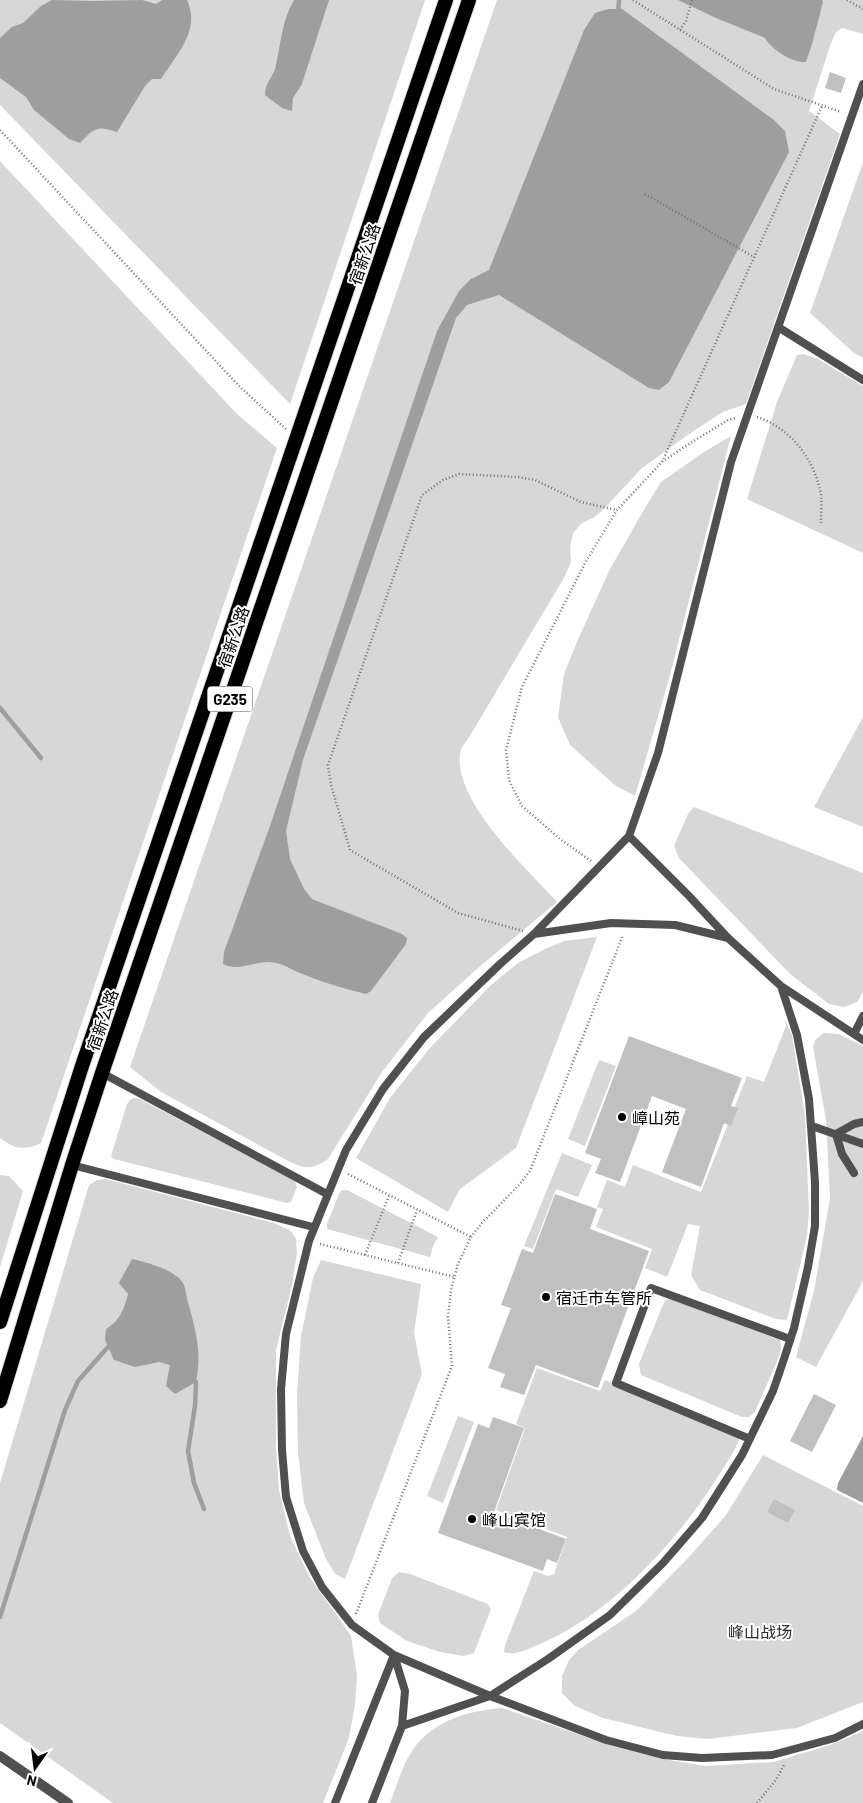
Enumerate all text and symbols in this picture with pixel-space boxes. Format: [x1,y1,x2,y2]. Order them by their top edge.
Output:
street label: 宿新公路 [345,221,383,287]
street label: 宿新公路 [214,604,252,670]
road number: G235 [208,686,252,712]
street label: 宿新公路 [83,987,121,1053]
place label: 嶂山苑 [632,1108,680,1127]
marker: 嶂山苑 [616,1111,628,1123]
place label: 宿迁市车管所 [556,1288,652,1307]
marker: 宿迁市车管所 [540,1291,552,1303]
place label: 峰山宾馆 [482,1510,546,1529]
marker: 峰山宾馆 [466,1513,478,1525]
park label: 峰山战场 [728,1622,792,1641]
north arrow [10,1743,60,1793]
text: N [25,1772,38,1790]

